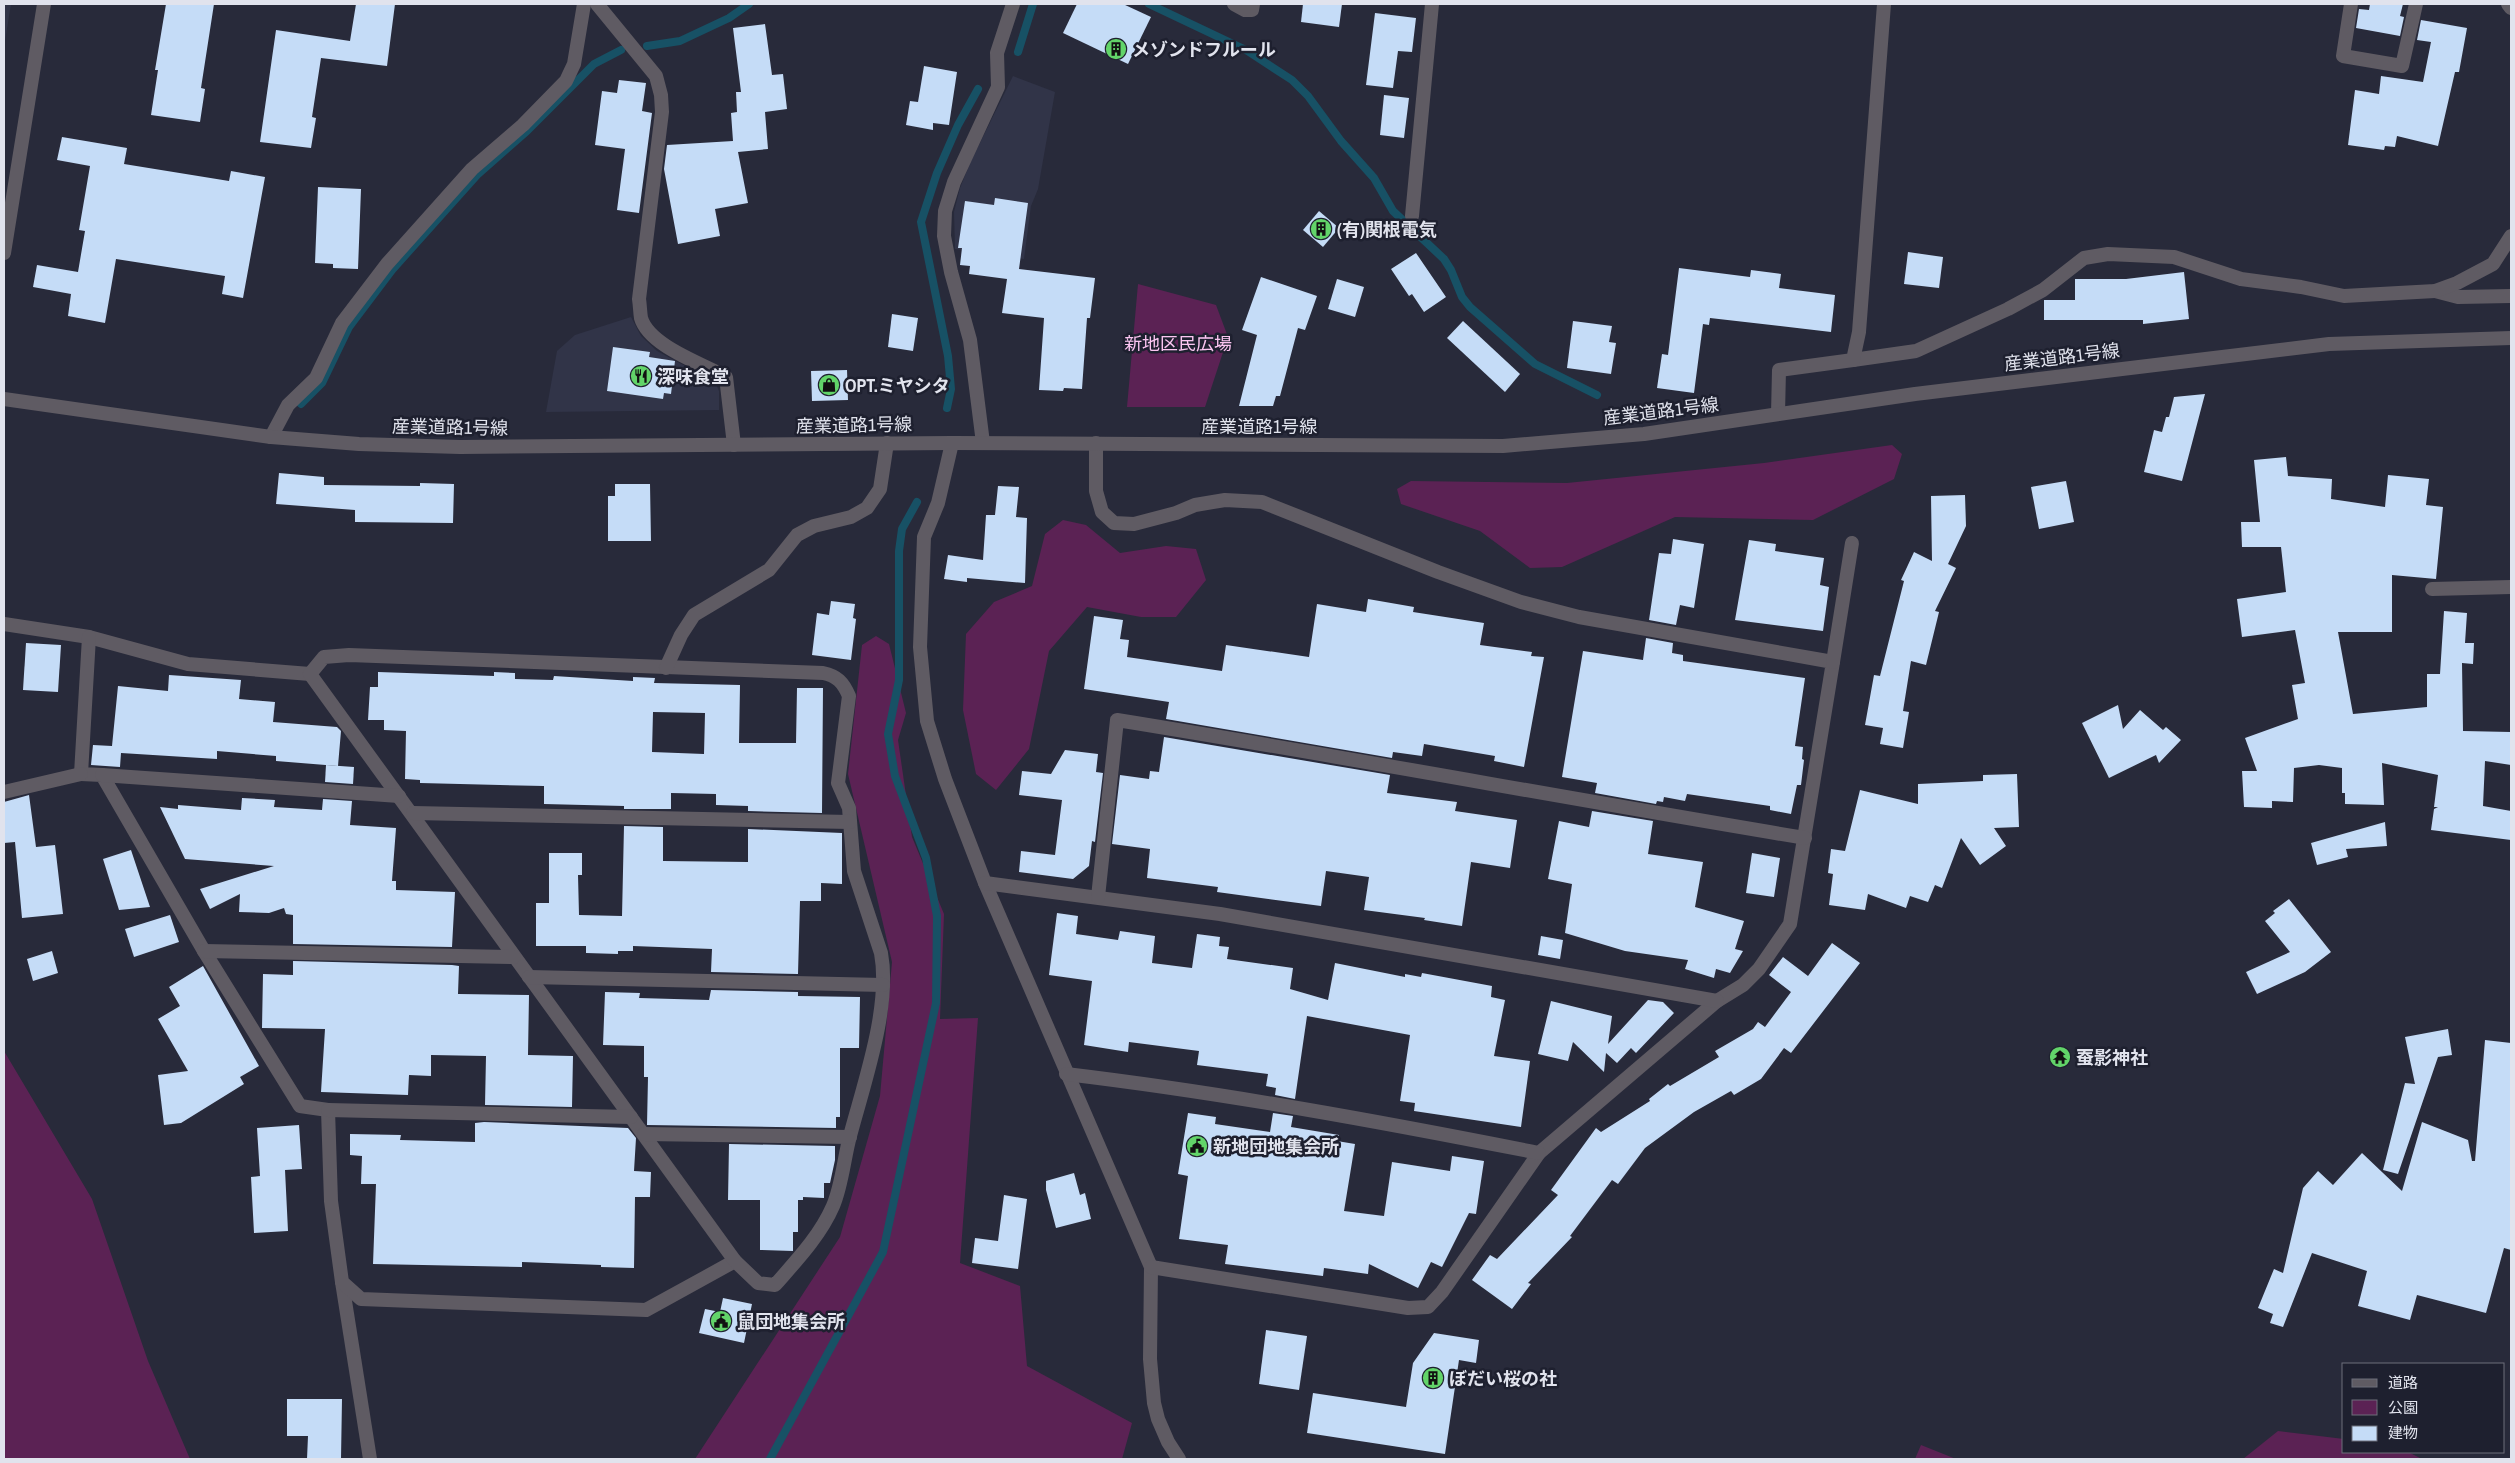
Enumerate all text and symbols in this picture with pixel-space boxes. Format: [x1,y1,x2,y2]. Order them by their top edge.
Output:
building icon: メゾンドフルール [1104,37,1128,61]
place label: メゾンドフルール [1132,37,1276,62]
building icon: (有)関根電気 [1309,217,1333,241]
place label: (有)関根電気 [1337,217,1437,242]
park label: 新地区民広場 [1124,331,1232,356]
street label: 産業道路1号線 [2003,338,2121,376]
restaurant icon: 深味食堂 [629,364,653,388]
place label: 深味食堂 [657,364,729,389]
shop icon: OPT.ミヤシタ [817,373,841,397]
place label: OPT.ミヤシタ [845,373,950,398]
street label: 産業道路1号線 [1602,392,1720,430]
street label: 産業道路1号線 [796,411,912,439]
street label: 産業道路1号線 [392,413,508,441]
street label: 産業道路1号線 [1201,414,1317,439]
temple icon: 蚕影神社 [2048,1045,2072,1069]
place label: 蚕影神社 [2076,1045,2148,1070]
public building icon: 新地団地集会所 [1185,1134,1209,1158]
place label: 新地団地集会所 [1213,1134,1339,1159]
public building icon: 鼠団地集会所 [709,1309,733,1333]
place label: 鼠団地集会所 [737,1309,845,1334]
legend [2342,1363,2505,1453]
building icon: ぼだい桜の社 [1421,1366,1445,1390]
place label: ぼだい桜の社 [1449,1366,1557,1391]
text: 道路 [2388,1372,2418,1393]
text: 公園 [2388,1397,2418,1418]
text: 建物 [2388,1422,2418,1443]

